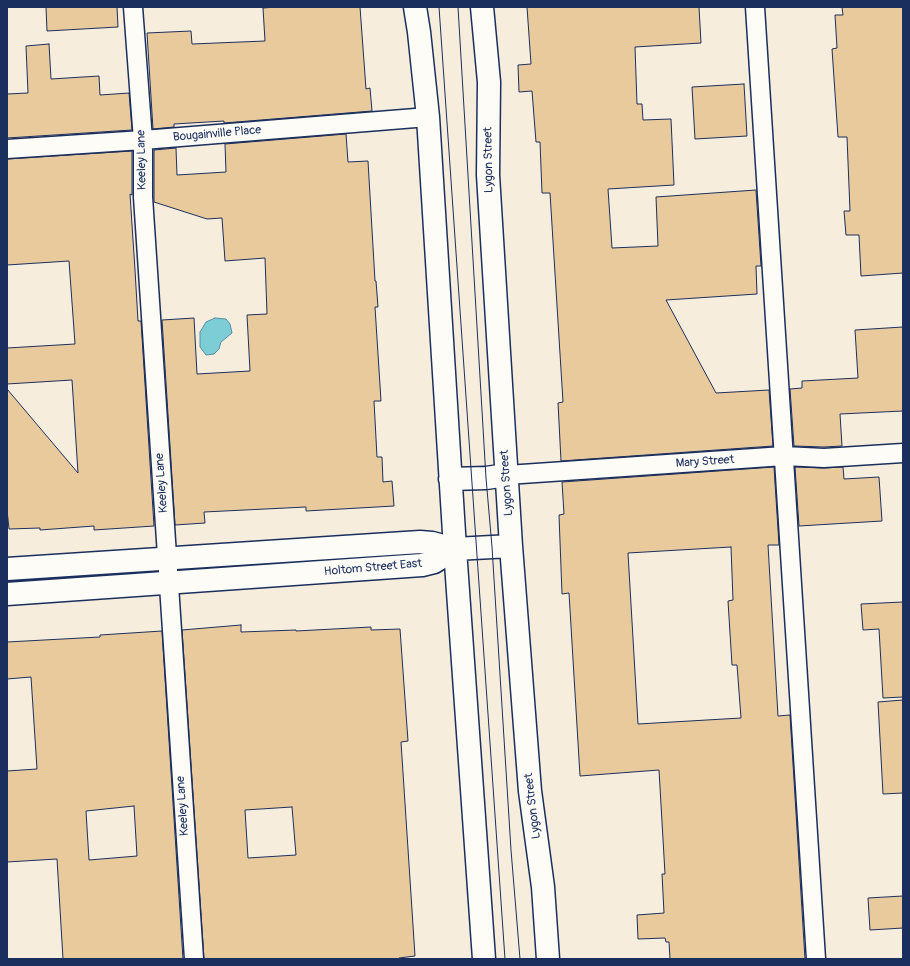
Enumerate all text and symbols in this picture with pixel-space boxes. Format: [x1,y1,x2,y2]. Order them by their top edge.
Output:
street label: Bougainville Place [172,123,262,145]
street label: Lygon Street [481,127,497,193]
street label: Keeley Lane [134,130,150,190]
street label: Lygon Street [498,449,516,517]
street label: Keeley Lane [153,452,171,514]
street label: Mary Street [675,453,735,471]
street label: Holtom Street East [323,557,423,579]
street label: Lygon Street [522,772,544,840]
street label: Keeley Lane [174,775,192,837]

